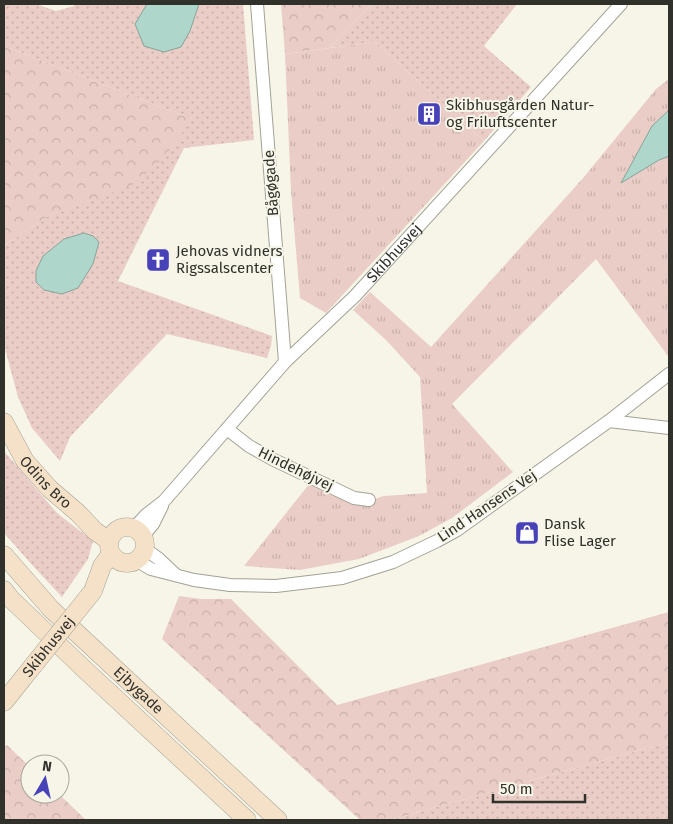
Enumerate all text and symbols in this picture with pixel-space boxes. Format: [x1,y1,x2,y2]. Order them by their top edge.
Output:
place label: Skibhusgården Natur- og Friluftscenter [446,96,594,131]
building icon: Skibhusgården Natur- og Friluftscenter [416,101,442,127]
street label: Bågøgade [260,149,282,217]
street label: Skibhusvej [363,220,425,286]
place label: Jehovas vidners Rigssalscenter [176,242,283,277]
church icon: Jehovas vidners Rigssalscenter [145,247,171,273]
street label: Hindehøjvej [255,443,337,495]
street label: Odins Bro [16,452,75,512]
street label: Lind Hansens Vej [434,466,540,546]
place label: Dansk Flise Lager [544,515,616,550]
shop icon: Dansk Flise Lager [514,520,540,546]
street label: Skibhusvej [19,612,78,681]
street label: Ejbygade [110,663,167,718]
north arrow [20,754,70,804]
text: N [41,758,53,776]
scale bar [493,772,586,804]
text: 50 m [500,780,533,798]

